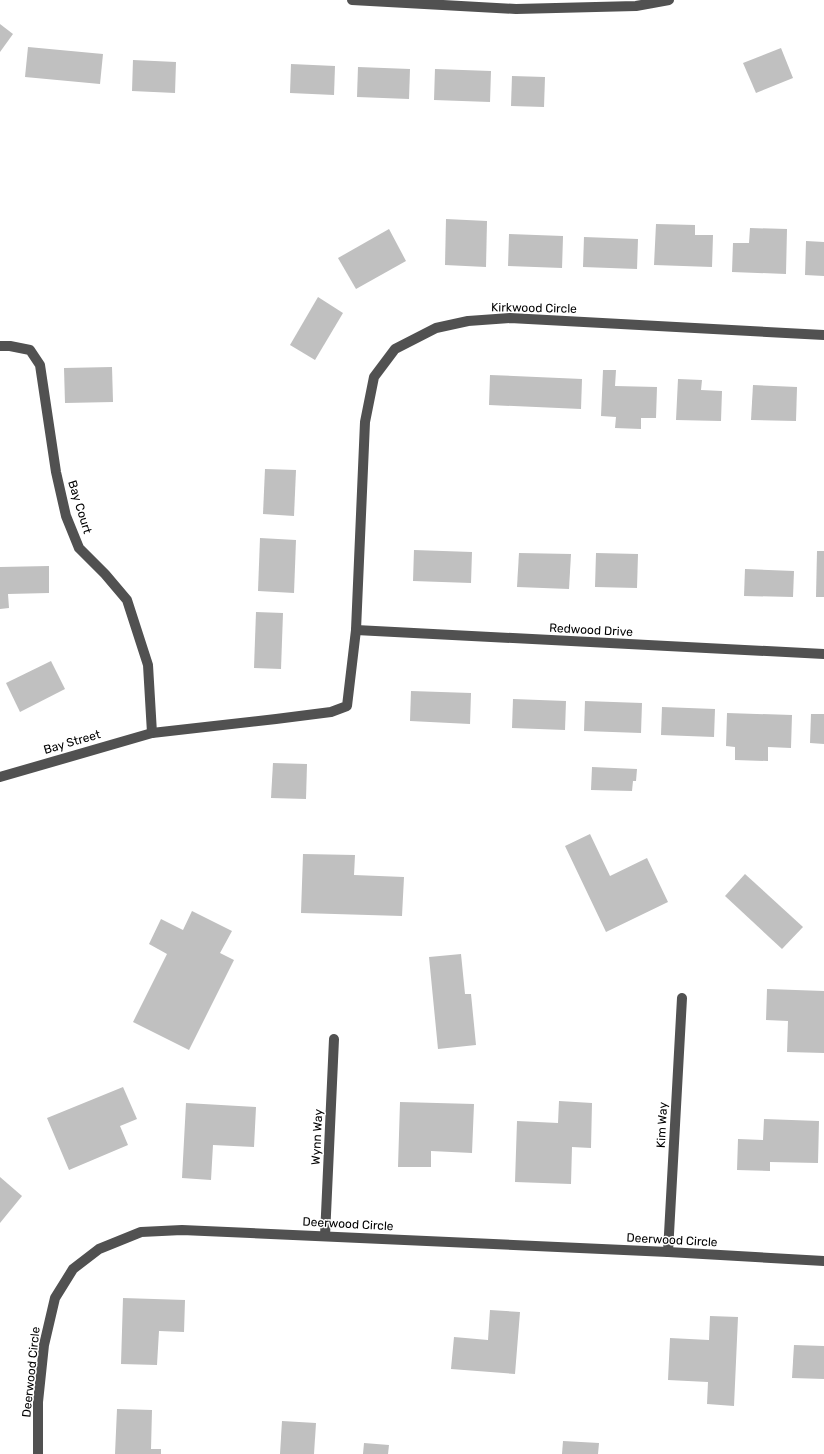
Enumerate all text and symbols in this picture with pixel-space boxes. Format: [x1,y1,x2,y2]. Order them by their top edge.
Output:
street label: Kirkwood Circle [491,300,577,316]
street label: Bay Court [65,479,95,536]
street label: Redwood Drive [549,621,634,639]
street label: Bay Street [42,727,102,757]
street label: Kim Way [654,1101,670,1148]
street label: Wynn Way [309,1108,325,1165]
street label: Deerwood Circle [302,1215,394,1233]
street label: Deerwood Circle [626,1231,718,1249]
street label: Deerwood Circle [19,1326,43,1418]

